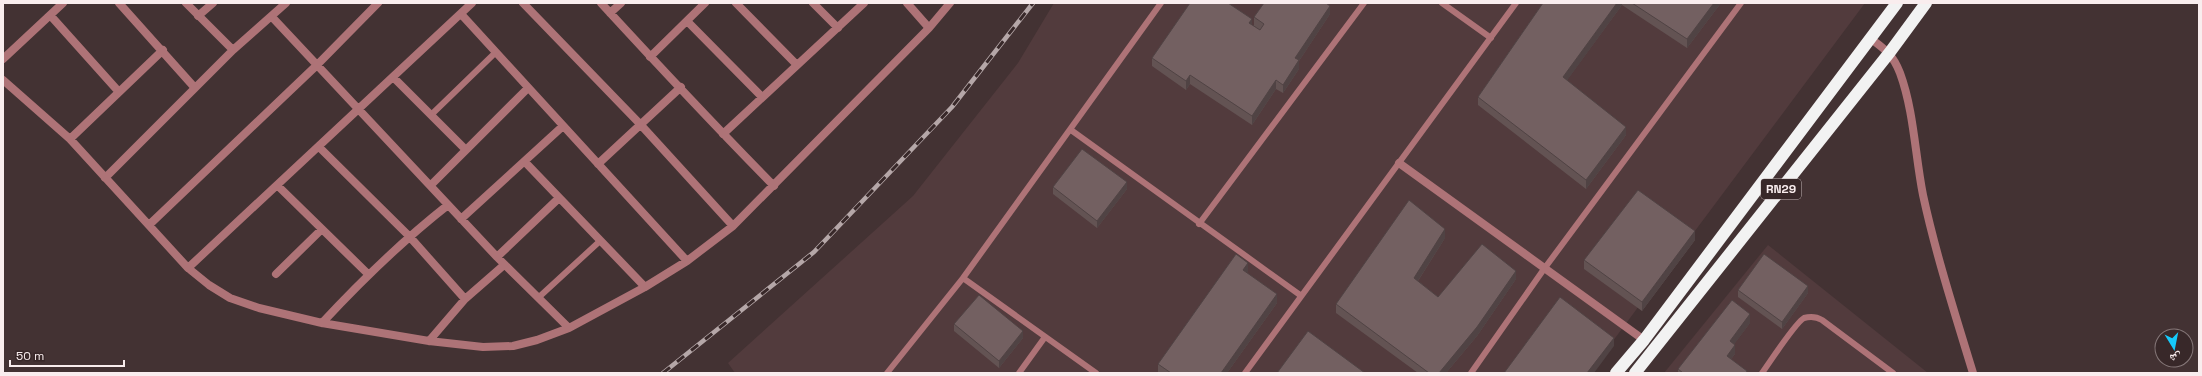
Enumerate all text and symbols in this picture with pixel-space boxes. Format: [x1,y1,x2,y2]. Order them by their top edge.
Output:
road number: RN29 [1761,179,1801,199]
north arrow [2154,328,2194,368]
scale bar [10,342,124,368]
text: 50 m [16,348,44,364]
text: ش [2168,349,2183,366]

